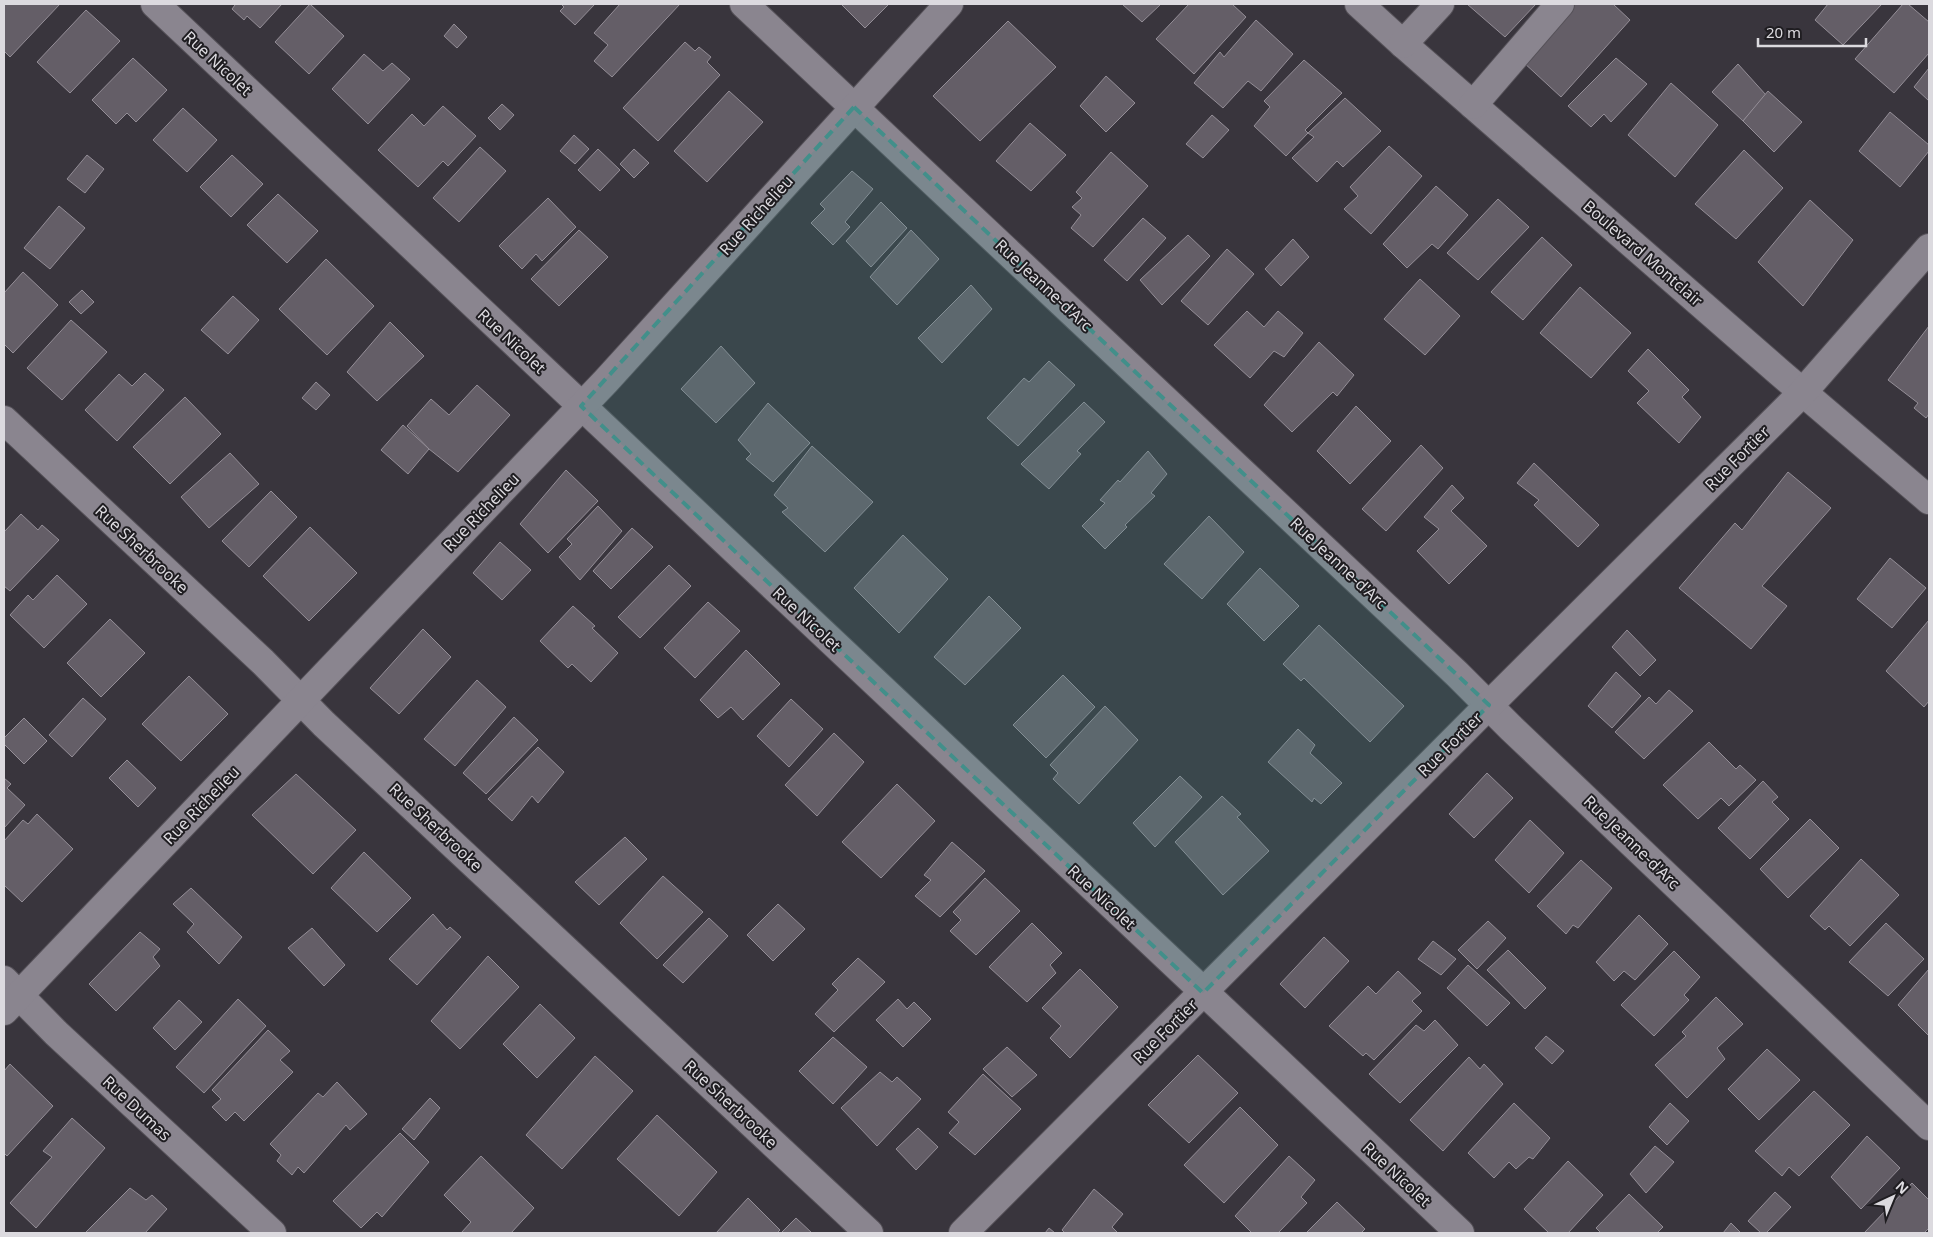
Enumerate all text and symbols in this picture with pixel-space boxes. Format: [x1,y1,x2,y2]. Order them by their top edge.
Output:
scale bar [1758,15,1866,47]
text: 20 m [1766,22,1801,42]
street label: Rue Nicolet [179,26,257,100]
street label: Rue Richelieu [714,170,798,260]
street label: Boulevard Montclair [1579,195,1708,311]
street label: Rue Jeanne-d'Arc [990,234,1098,336]
street label: Rue Nicolet [473,304,551,378]
street label: Rue Fortier [1700,421,1774,495]
street label: Rue Richelieu [438,468,524,556]
street label: Rue Sherbrooke [90,500,194,598]
street label: Rue Jeanne-d'Arc [1285,512,1393,614]
street label: Rue Nicolet [768,582,846,656]
street label: Rue Fortier [1413,707,1487,781]
street label: Rue Richelieu [158,761,244,849]
street label: Rue Sherbrooke [384,778,488,876]
street label: Rue Jeanne-d'Arc [1579,790,1685,894]
street label: Rue Nicolet [1063,860,1141,934]
street label: Rue Fortier [1128,994,1202,1068]
street label: Rue Sherbrooke [679,1055,783,1153]
street label: Rue Dumas [98,1071,176,1145]
street label: Rue Nicolet [1358,1137,1436,1211]
north arrow [1868,1172,1918,1222]
text: N [1892,1176,1913,1198]

